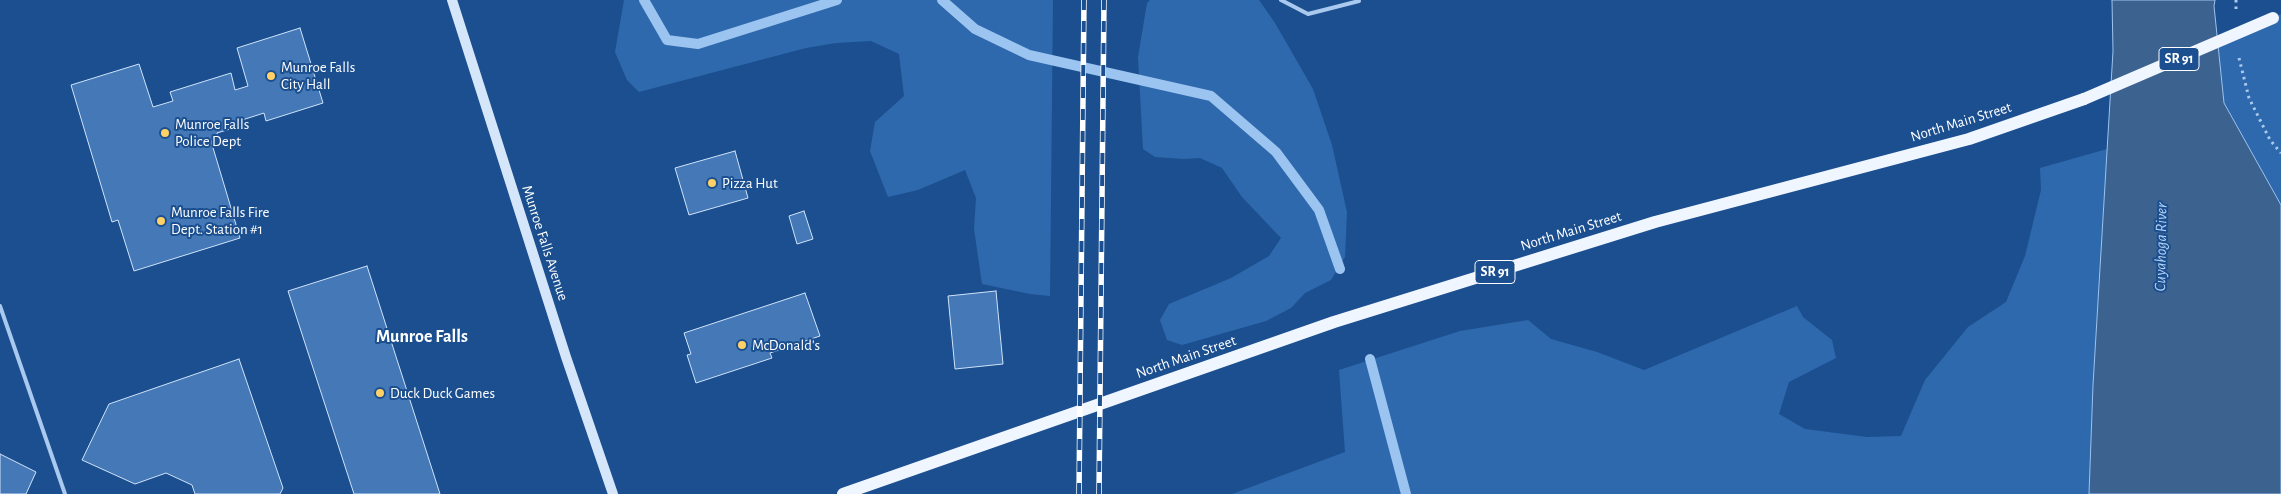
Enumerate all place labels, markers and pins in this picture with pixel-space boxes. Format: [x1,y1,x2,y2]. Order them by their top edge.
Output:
place label: Munroe Falls City Hall [281,58,355,93]
marker: Munroe Falls City Hall [265,70,277,82]
place label: Munroe Falls Police Dept [175,115,249,150]
marker: Munroe Falls Police Dept [159,127,171,139]
place label: Pizza Hut [722,174,778,192]
marker: Pizza Hut [706,177,718,189]
place label: Munroe Falls Fire Dept. Station #1 [171,203,270,238]
marker: Munroe Falls Fire Dept. Station #1 [155,215,167,227]
place label: McDonald's [752,336,820,354]
marker: McDonald's [736,339,748,351]
place label: Duck Duck Games [390,384,495,402]
marker: Duck Duck Games [374,387,386,399]

